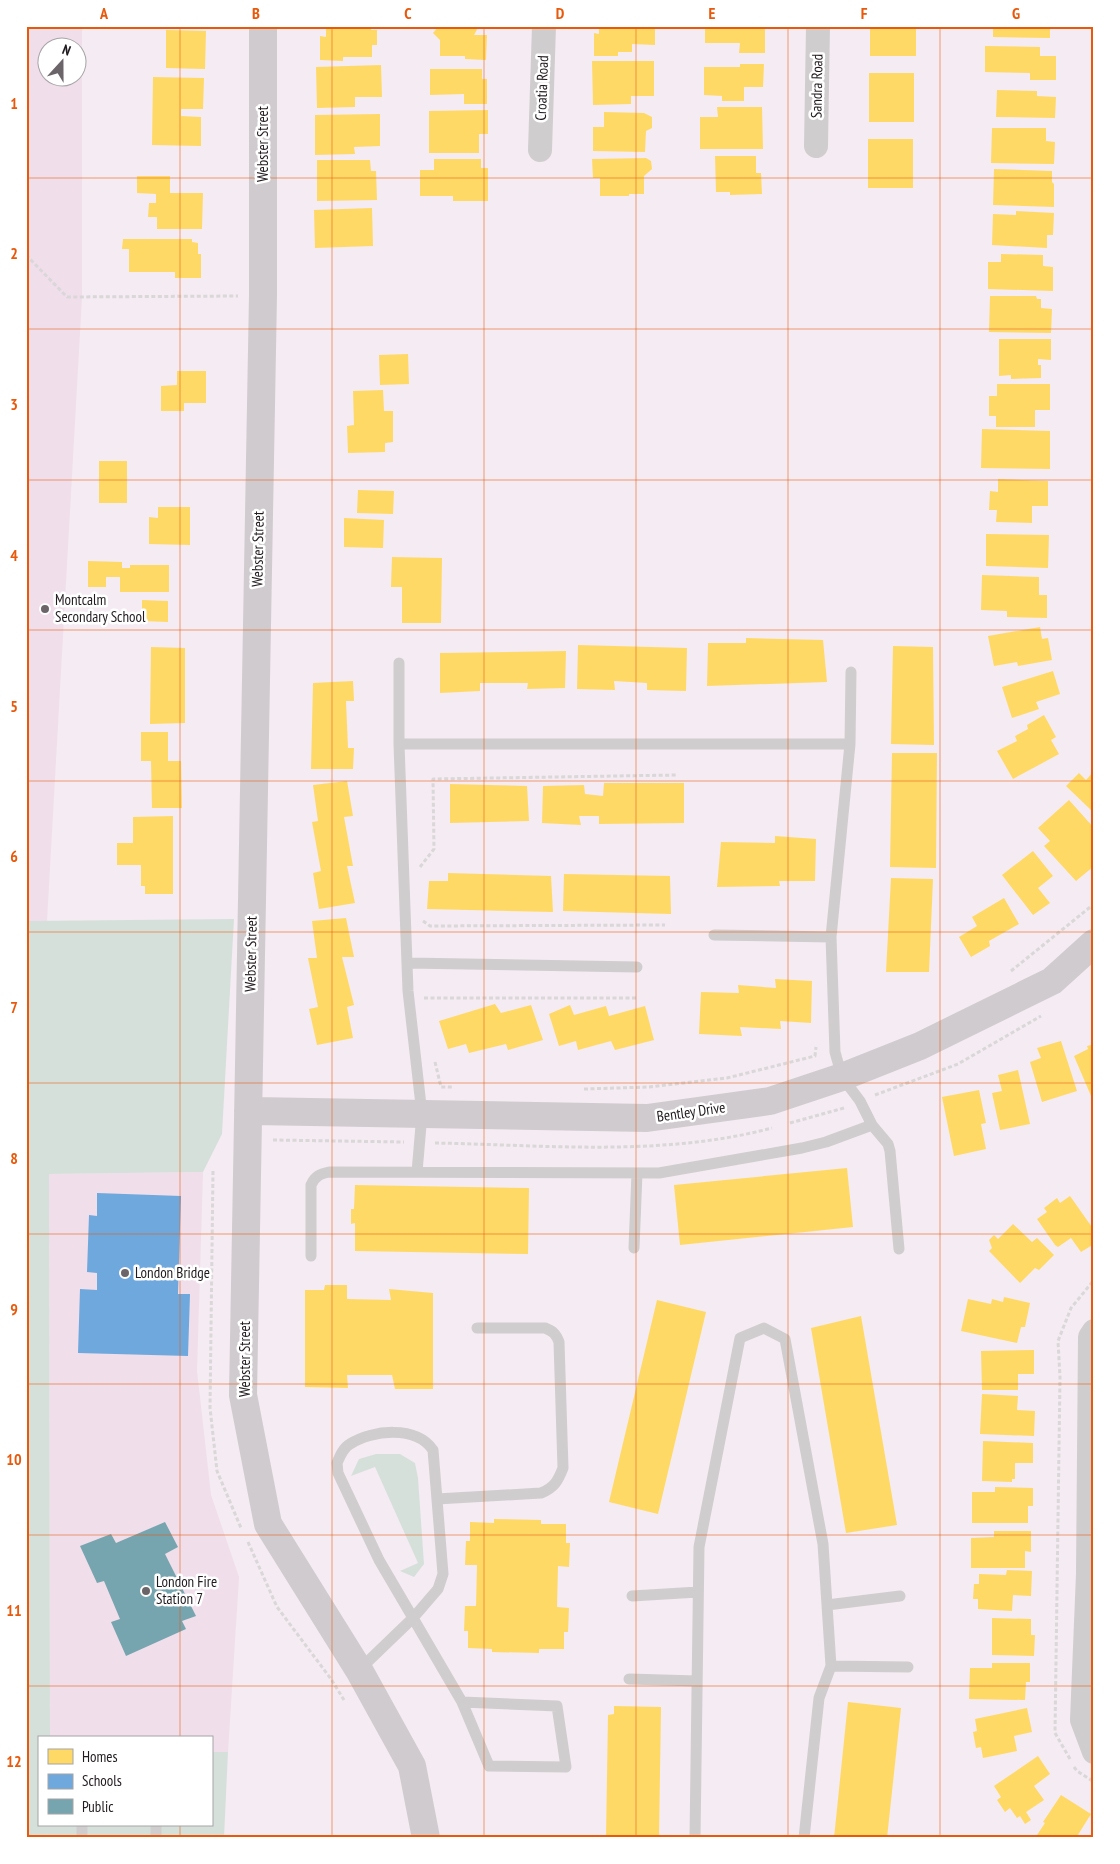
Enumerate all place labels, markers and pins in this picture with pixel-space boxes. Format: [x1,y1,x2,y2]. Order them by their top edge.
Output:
place label: Montcalm Secondary School [55,590,146,626]
marker: Montcalm Secondary School [39,603,51,615]
place label: London Bridge [135,1263,210,1282]
marker: London Bridge [119,1267,131,1279]
place label: London Fire Station 7 [156,1572,217,1608]
marker: London Fire Station 7 [140,1585,152,1597]

